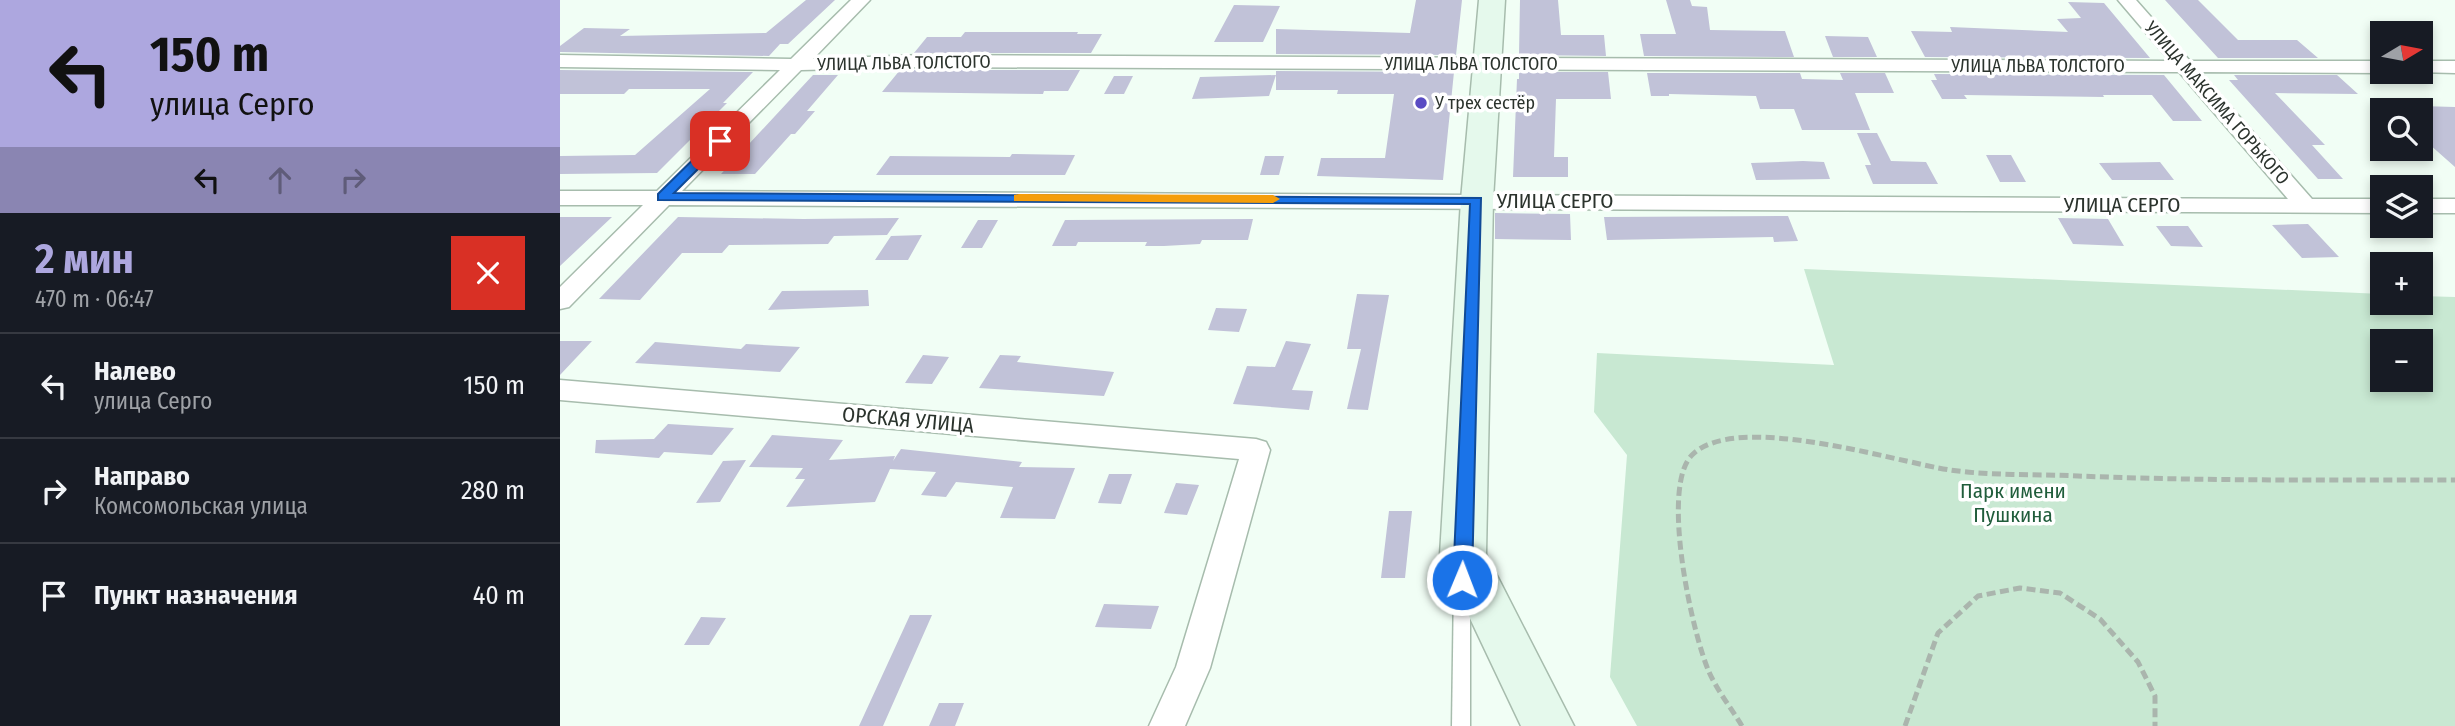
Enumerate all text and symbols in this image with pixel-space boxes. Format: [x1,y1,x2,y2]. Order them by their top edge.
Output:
street label: УЛИЦА МАКСИМА ГОРЬКОГО [2139,16,2294,189]
north arrow [2370,21,2432,84]
map controls [2370,21,2433,392]
text: 150 m [150,25,269,84]
icon: left [35,28,126,119]
street label: УЛИЦА ЛЬВА ТОЛСТОГО [816,50,991,76]
street label: УЛИЦА ЛЬВА ТОЛСТОГО [1383,53,1558,75]
street label: УЛИЦА ЛЬВА ТОЛСТОГО [1950,55,2125,77]
text: улица Серго [150,85,315,123]
place label: У трех сестёр [1434,92,1535,114]
marker: У трех сестёр [1413,95,1429,111]
button: search [2370,98,2433,161]
pin [690,111,750,171]
icon: arrive [701,122,739,160]
icon: left [188,161,226,199]
icon: ahead [261,161,299,199]
icon: right [334,161,372,199]
button: layers [2370,175,2433,238]
street label: УЛИЦА СЕРГО [1496,188,1613,214]
street label: УЛИЦА СЕРГО [2063,192,2180,218]
text: 2 мин [35,234,134,284]
button: close [451,236,525,310]
button: + [2370,252,2433,315]
text: 470 m · 06:47 [35,285,154,313]
button: − [2370,329,2433,392]
text: Налево [94,356,176,387]
icon: left [35,367,73,405]
text: 150 m [463,370,525,401]
text: улица Серго [94,387,212,415]
street label: ОРСКАЯ УЛИЦА [841,401,975,439]
text: Направо [94,461,190,492]
icon: right [35,472,73,510]
text: 280 m [461,475,525,506]
park label: Парк имени Пушкина [1960,478,2066,528]
text: Комсомольская улица [94,492,308,520]
position arrow [1425,543,1499,617]
icon: arrive [35,577,73,615]
text: Пункт назначения [94,580,298,611]
text: 40 m [473,580,525,611]

